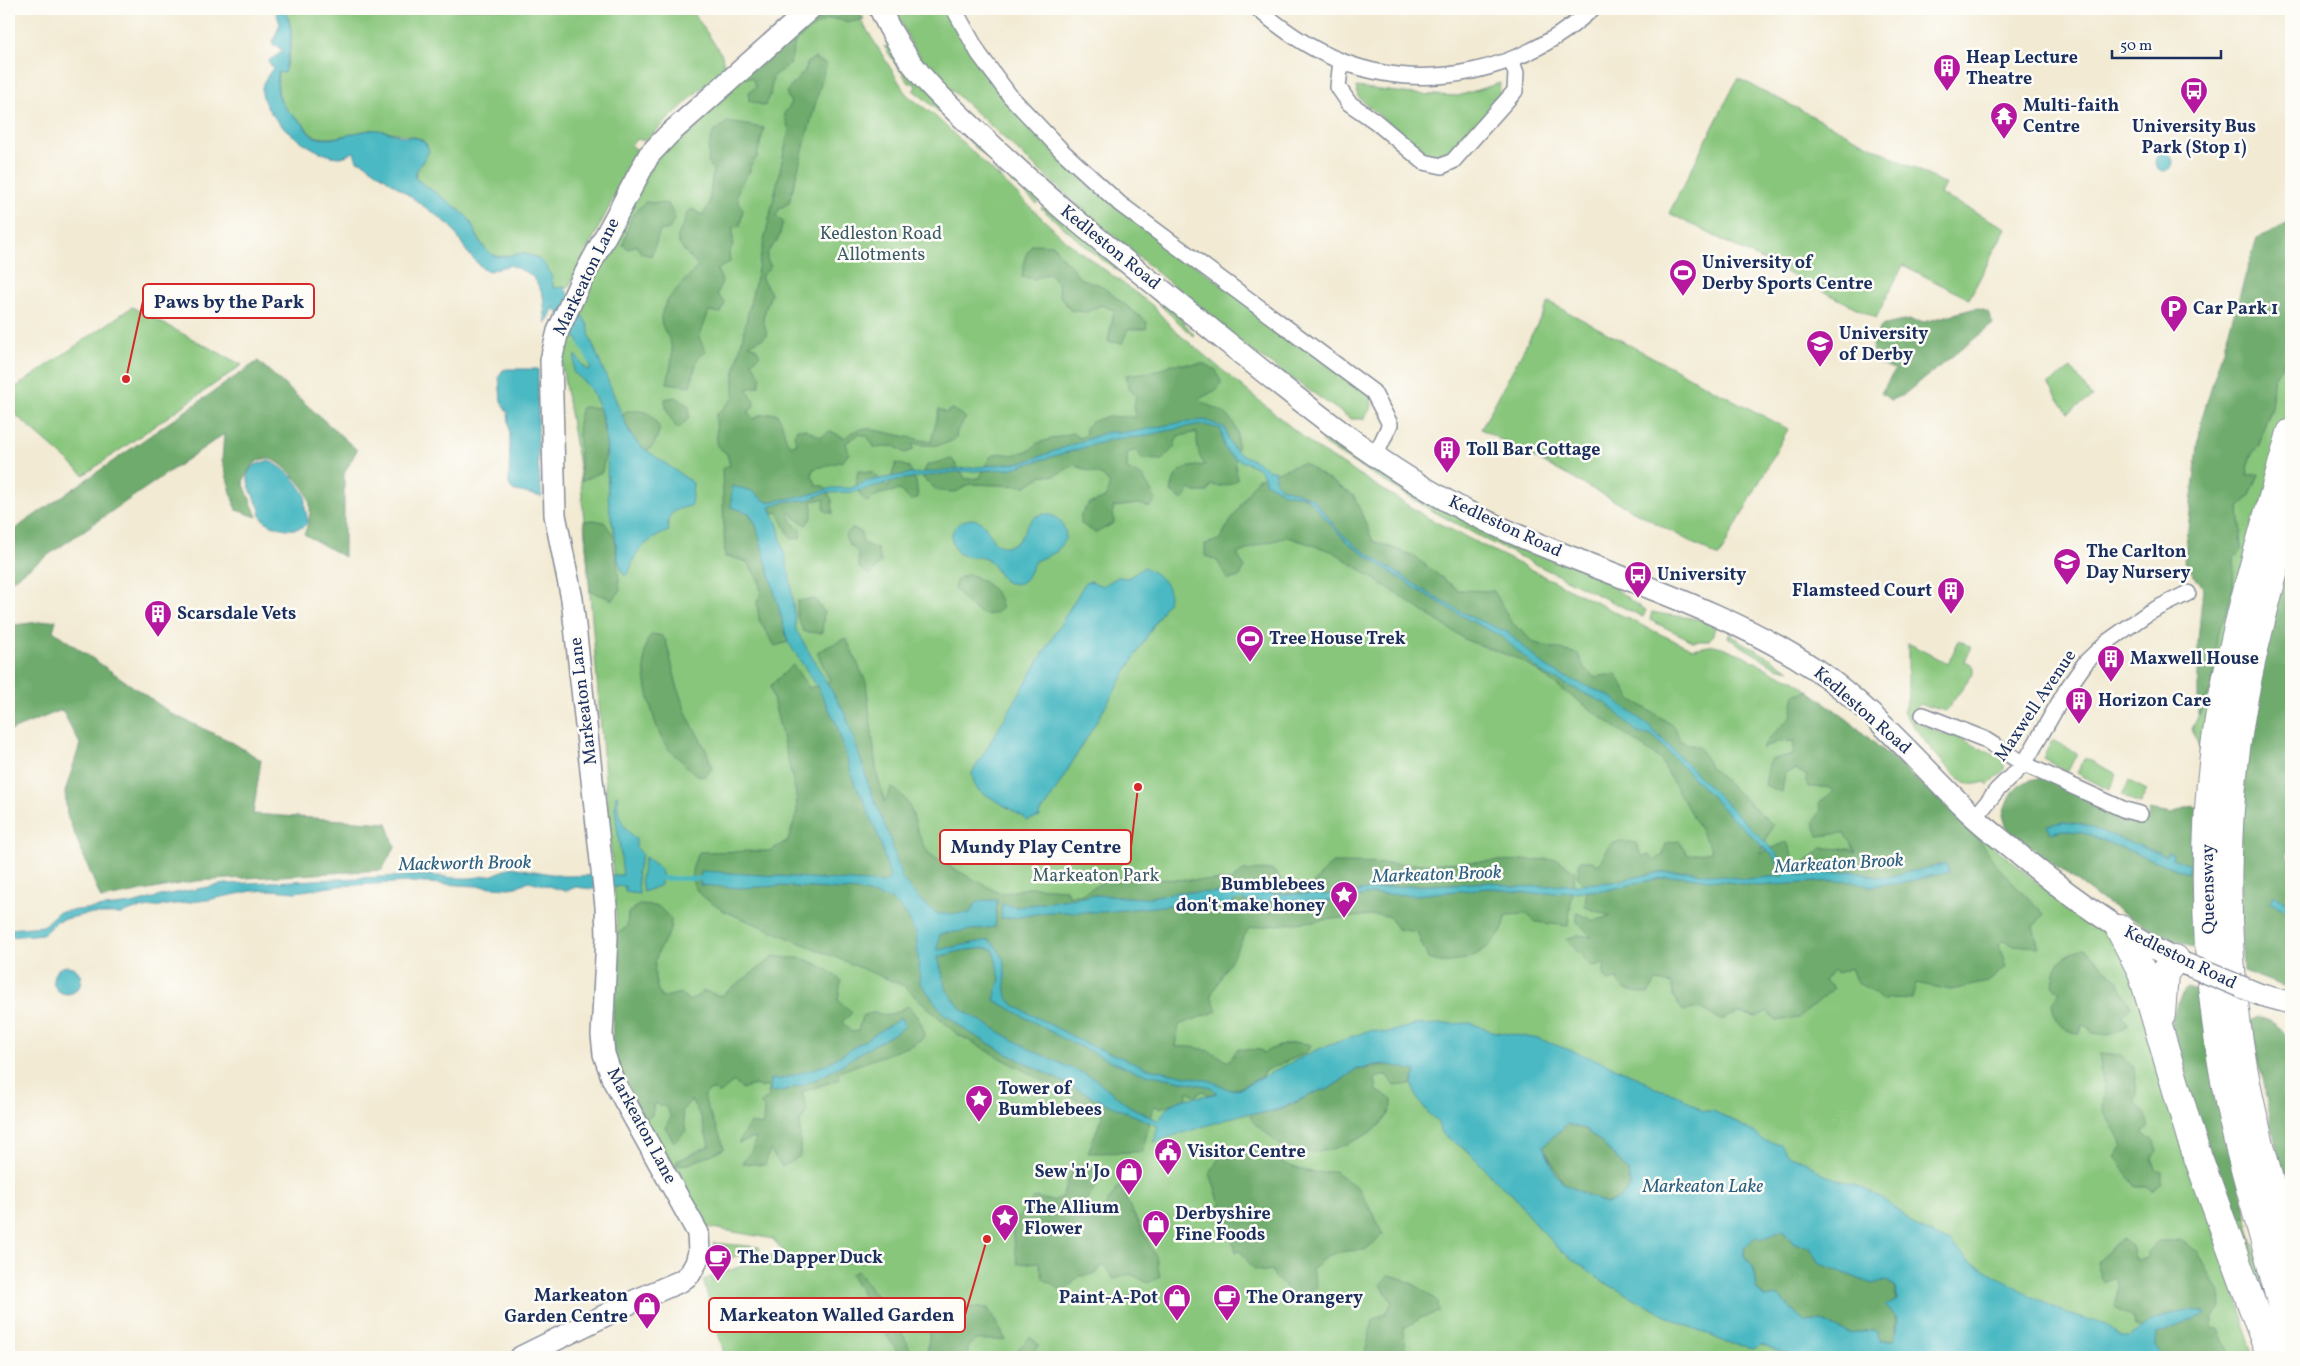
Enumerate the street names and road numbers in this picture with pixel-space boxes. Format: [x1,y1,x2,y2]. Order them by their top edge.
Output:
street label: Kedleston Road [1055,200,1165,296]
street label: Markeaton Lane [548,214,626,340]
street label: Kedleston Road [1444,490,1566,564]
street label: Markeaton Lane [564,636,604,766]
street label: Maxwell Avenue [1989,645,2083,767]
street label: Kedleston Road [1808,661,1916,761]
street label: Queensway [2196,843,2222,934]
street label: Kedleston Road [2119,920,2241,996]
street label: Markeaton Lane [600,1063,682,1189]

